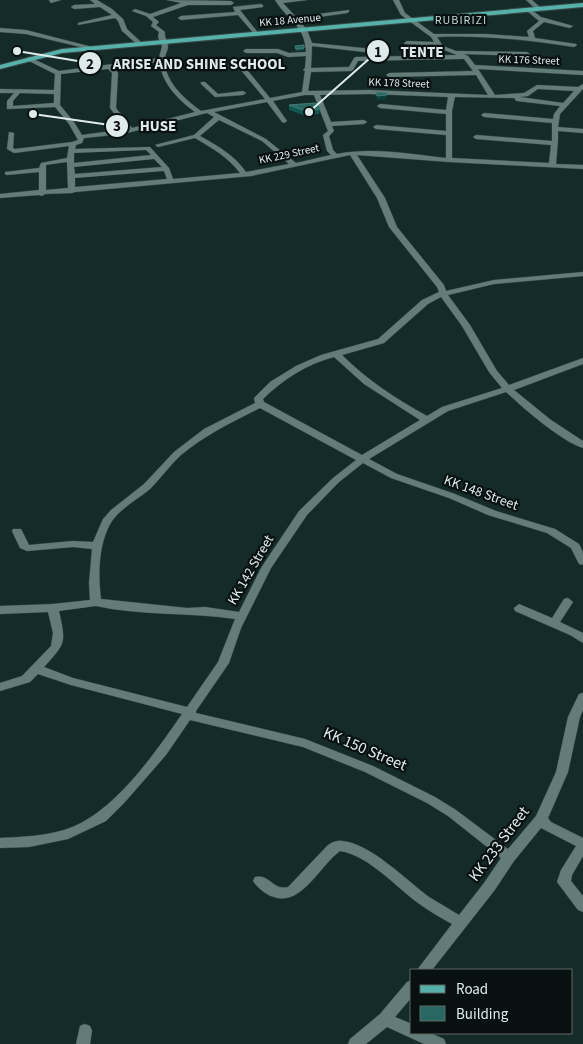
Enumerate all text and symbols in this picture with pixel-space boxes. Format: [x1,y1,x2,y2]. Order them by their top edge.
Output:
street label: KK 18 Avenue [258,10,322,30]
district label: RUBIRIZI [435,12,487,29]
callout: TENTE [366,36,454,66]
text: 1 [374,42,382,63]
text: TENTE [400,42,444,63]
callout: ARISE AND SHINE SCHOOL [78,48,295,78]
street label: KK 176 Street [498,51,560,69]
text: 2 [86,54,94,75]
text: ARISE AND SHINE SCHOOL [112,54,286,75]
street label: KK 178 Street [368,74,430,92]
callout: HUSE [104,111,186,141]
text: 3 [113,116,121,137]
text: HUSE [140,116,176,137]
street label: KK 229 Street [258,140,321,168]
street label: KK 148 Street [441,470,521,516]
street label: KK 142 Street [223,531,279,609]
street label: KK 150 Street [320,722,411,777]
street label: KK 233 Street [463,801,535,886]
legend [410,969,573,1034]
text: Road [456,979,488,1000]
text: Building [456,1004,509,1025]

